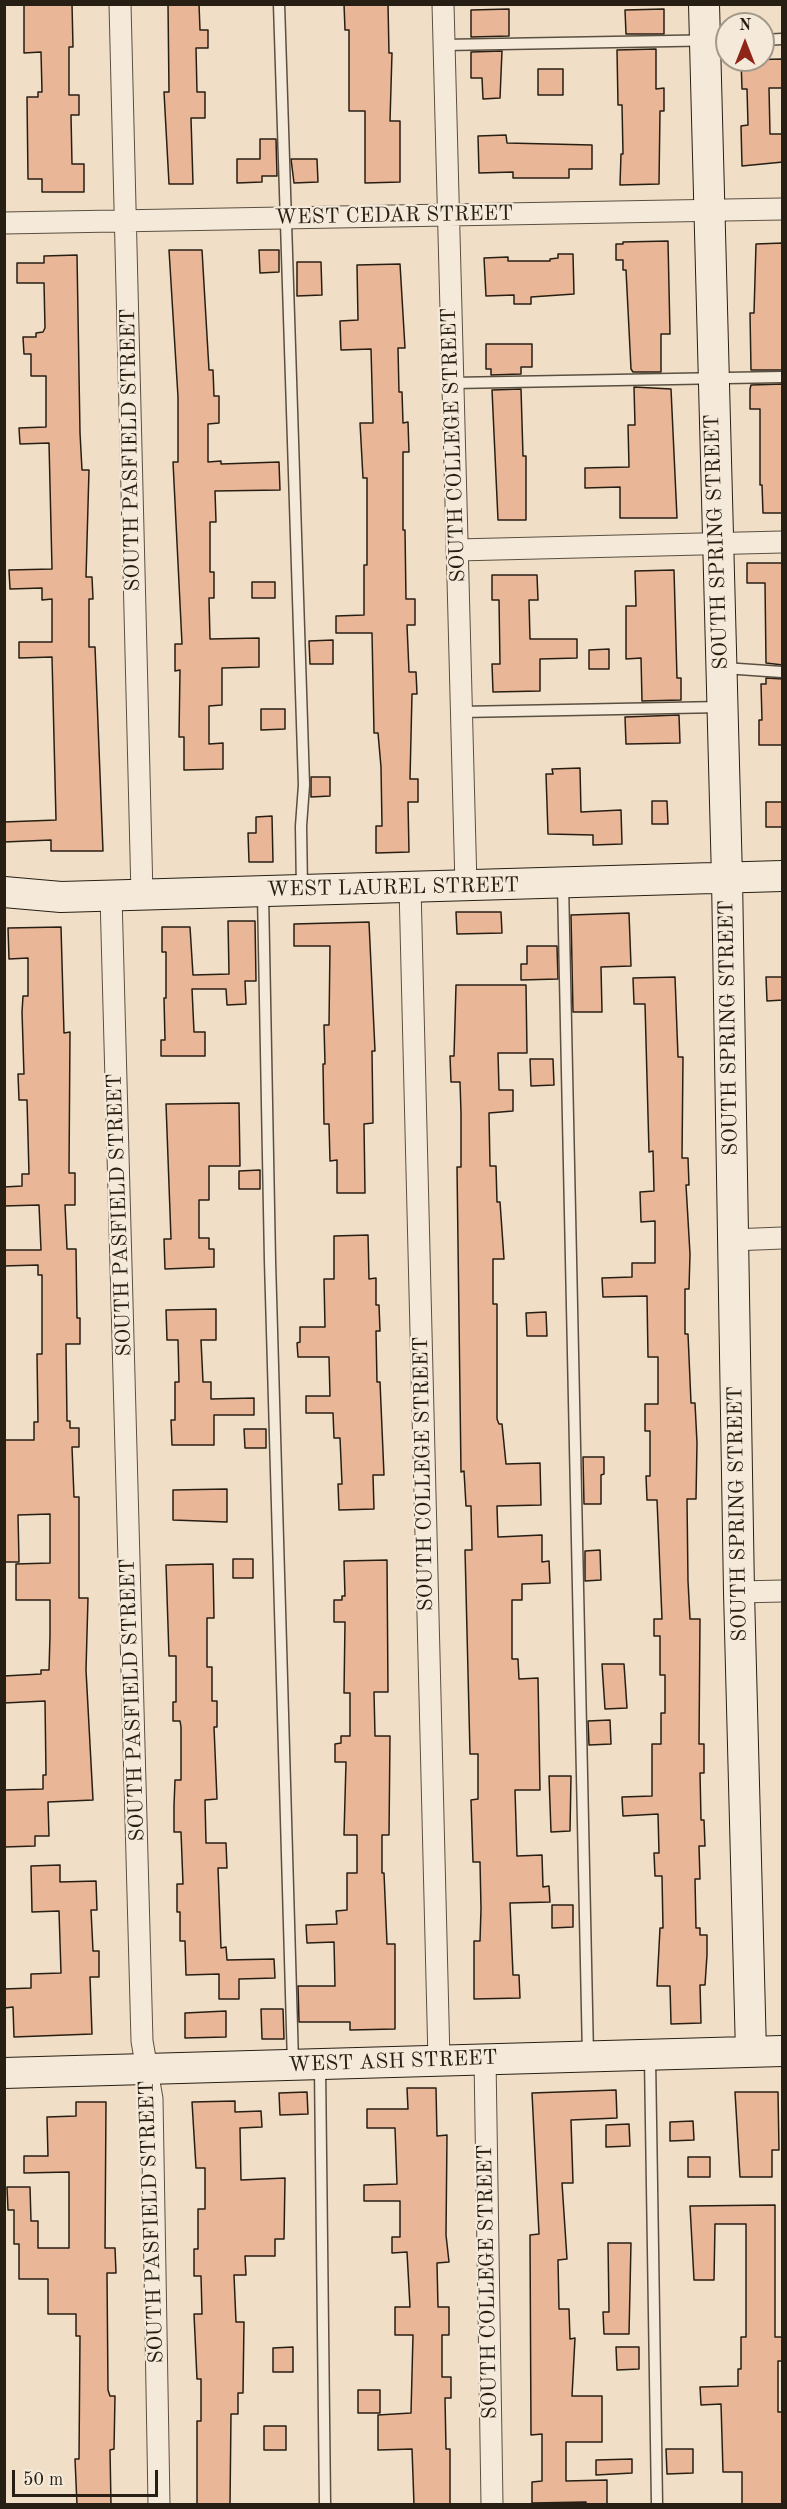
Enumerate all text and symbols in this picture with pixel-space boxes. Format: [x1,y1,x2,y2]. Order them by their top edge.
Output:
north arrow [715,12,775,72]
text: N [739,18,751,34]
street label: WEST CEDAR STREET [275,201,513,231]
street label: SOUTH COLLEGE STREET [437,307,471,583]
street label: SOUTH PASFIELD STREET [116,308,146,592]
street label: SOUTH SPRING STREET [700,414,734,670]
street label: WEST LAUREL STREET [267,873,519,903]
street label: SOUTH SPRING STREET [714,900,744,1156]
street label: SOUTH PASFIELD STREET [102,1073,138,1357]
street label: SOUTH COLLEGE STREET [409,1336,439,1612]
street label: SOUTH SPRING STREET [723,1386,753,1642]
street label: SOUTH PASFIELD STREET [115,1558,151,1842]
street label: WEST ASH STREET [288,2046,498,2078]
street label: SOUTH PASFIELD STREET [134,2080,170,2364]
street label: SOUTH COLLEGE STREET [473,2144,503,2420]
scale bar [15,2458,160,2496]
text: 50 m [23,2471,63,2489]

